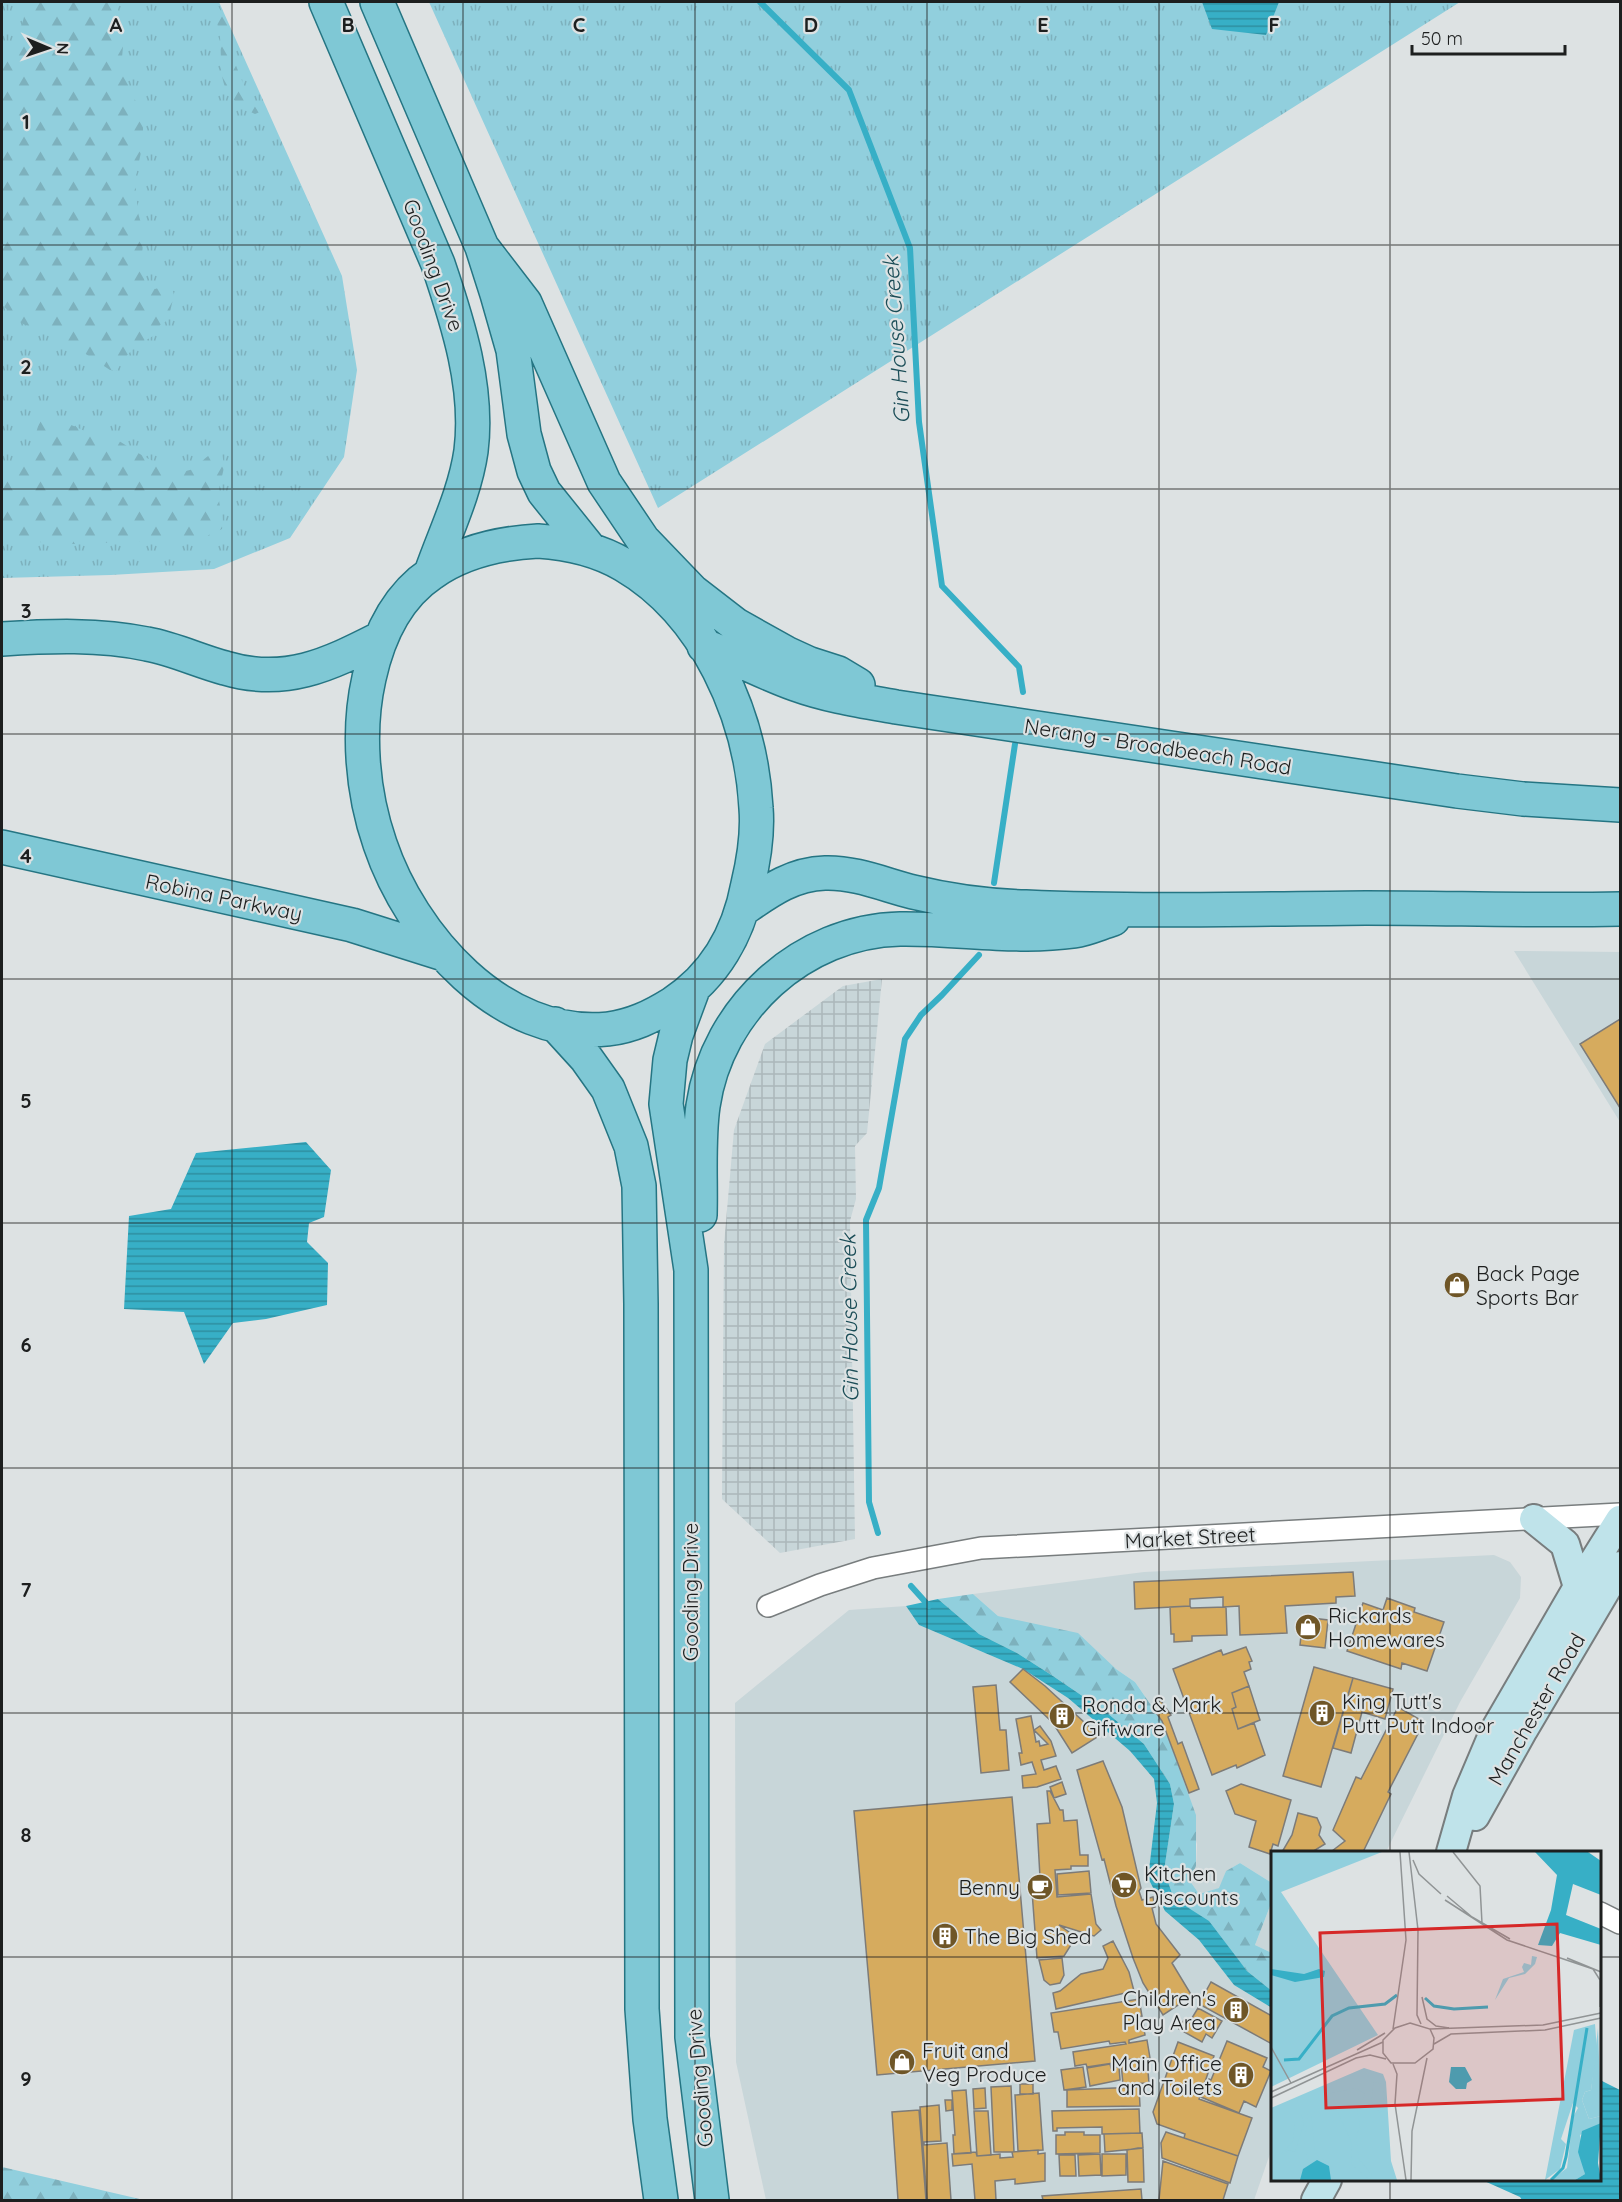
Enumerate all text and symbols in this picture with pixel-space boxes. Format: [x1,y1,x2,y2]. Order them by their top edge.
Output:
text: A [110,12,123,37]
text: B [341,12,355,37]
text: C [573,12,586,37]
text: D [804,12,818,37]
text: E [1037,12,1049,37]
text: F [1268,12,1280,37]
north arrow [18,18,78,78]
scale bar [1412,18,1565,56]
text: 50 m [1421,27,1463,50]
text: N [53,42,73,55]
text: 1 [22,109,30,134]
street label: Gooding Drive [398,195,470,335]
water label: Gin House Creek [876,253,916,425]
text: 2 [20,354,32,379]
text: 3 [21,598,31,623]
street label: Nerang - Broadbeach Road [1023,712,1293,780]
text: 4 [20,843,32,868]
street label: Robina Parkway [143,868,305,926]
text: 5 [20,1088,32,1113]
water label: Gin House Creek [833,1231,864,1402]
place label: Back Page Sports Bar [1476,1260,1580,1310]
shop icon: Back Page Sports Bar [1442,1270,1472,1300]
text: 6 [20,1332,32,1357]
street label: Market Street [1124,1521,1256,1553]
street label: Gooding Drive [677,1523,703,1661]
text: 7 [21,1577,32,1602]
place label: Rickards Homewares [1328,1602,1445,1652]
shop icon: Rickards Homewares [1293,1612,1323,1642]
street label: Manchester Road [1482,1628,1590,1790]
place label: King Tutt's Putt Putt Indoor [1342,1688,1494,1738]
place label: Ronda & Mark Giftware [1082,1691,1221,1741]
building icon: King Tutt's Putt Putt Indoor [1307,1698,1337,1728]
building icon: Ronda & Mark Giftware [1047,1701,1077,1731]
text: 8 [21,1822,32,1847]
inset map [1271,1851,1601,2181]
place label: Kitchen Discounts [1144,1860,1238,1910]
supermarket icon: Kitchen Discounts [1109,1870,1139,1900]
cafe icon: Benny [1025,1872,1055,1902]
place label: Benny [958,1874,1020,1900]
building icon: The Big Shed [930,1921,960,1951]
place label: The Big Shed [964,1923,1092,1949]
place label: Children's Play Area [1122,1985,1216,2035]
building icon: Children's Play Area [1221,1995,1251,2025]
street label: Gooding Drive [680,2008,718,2148]
place label: Fruit and Veg Produce [922,2037,1047,2087]
shop icon: Fruit and Veg Produce [887,2047,917,2077]
place label: Main Office and Toilets [1111,2050,1222,2100]
building icon: Main Office and Toilets [1226,2060,1256,2090]
text: 9 [20,2066,32,2091]

